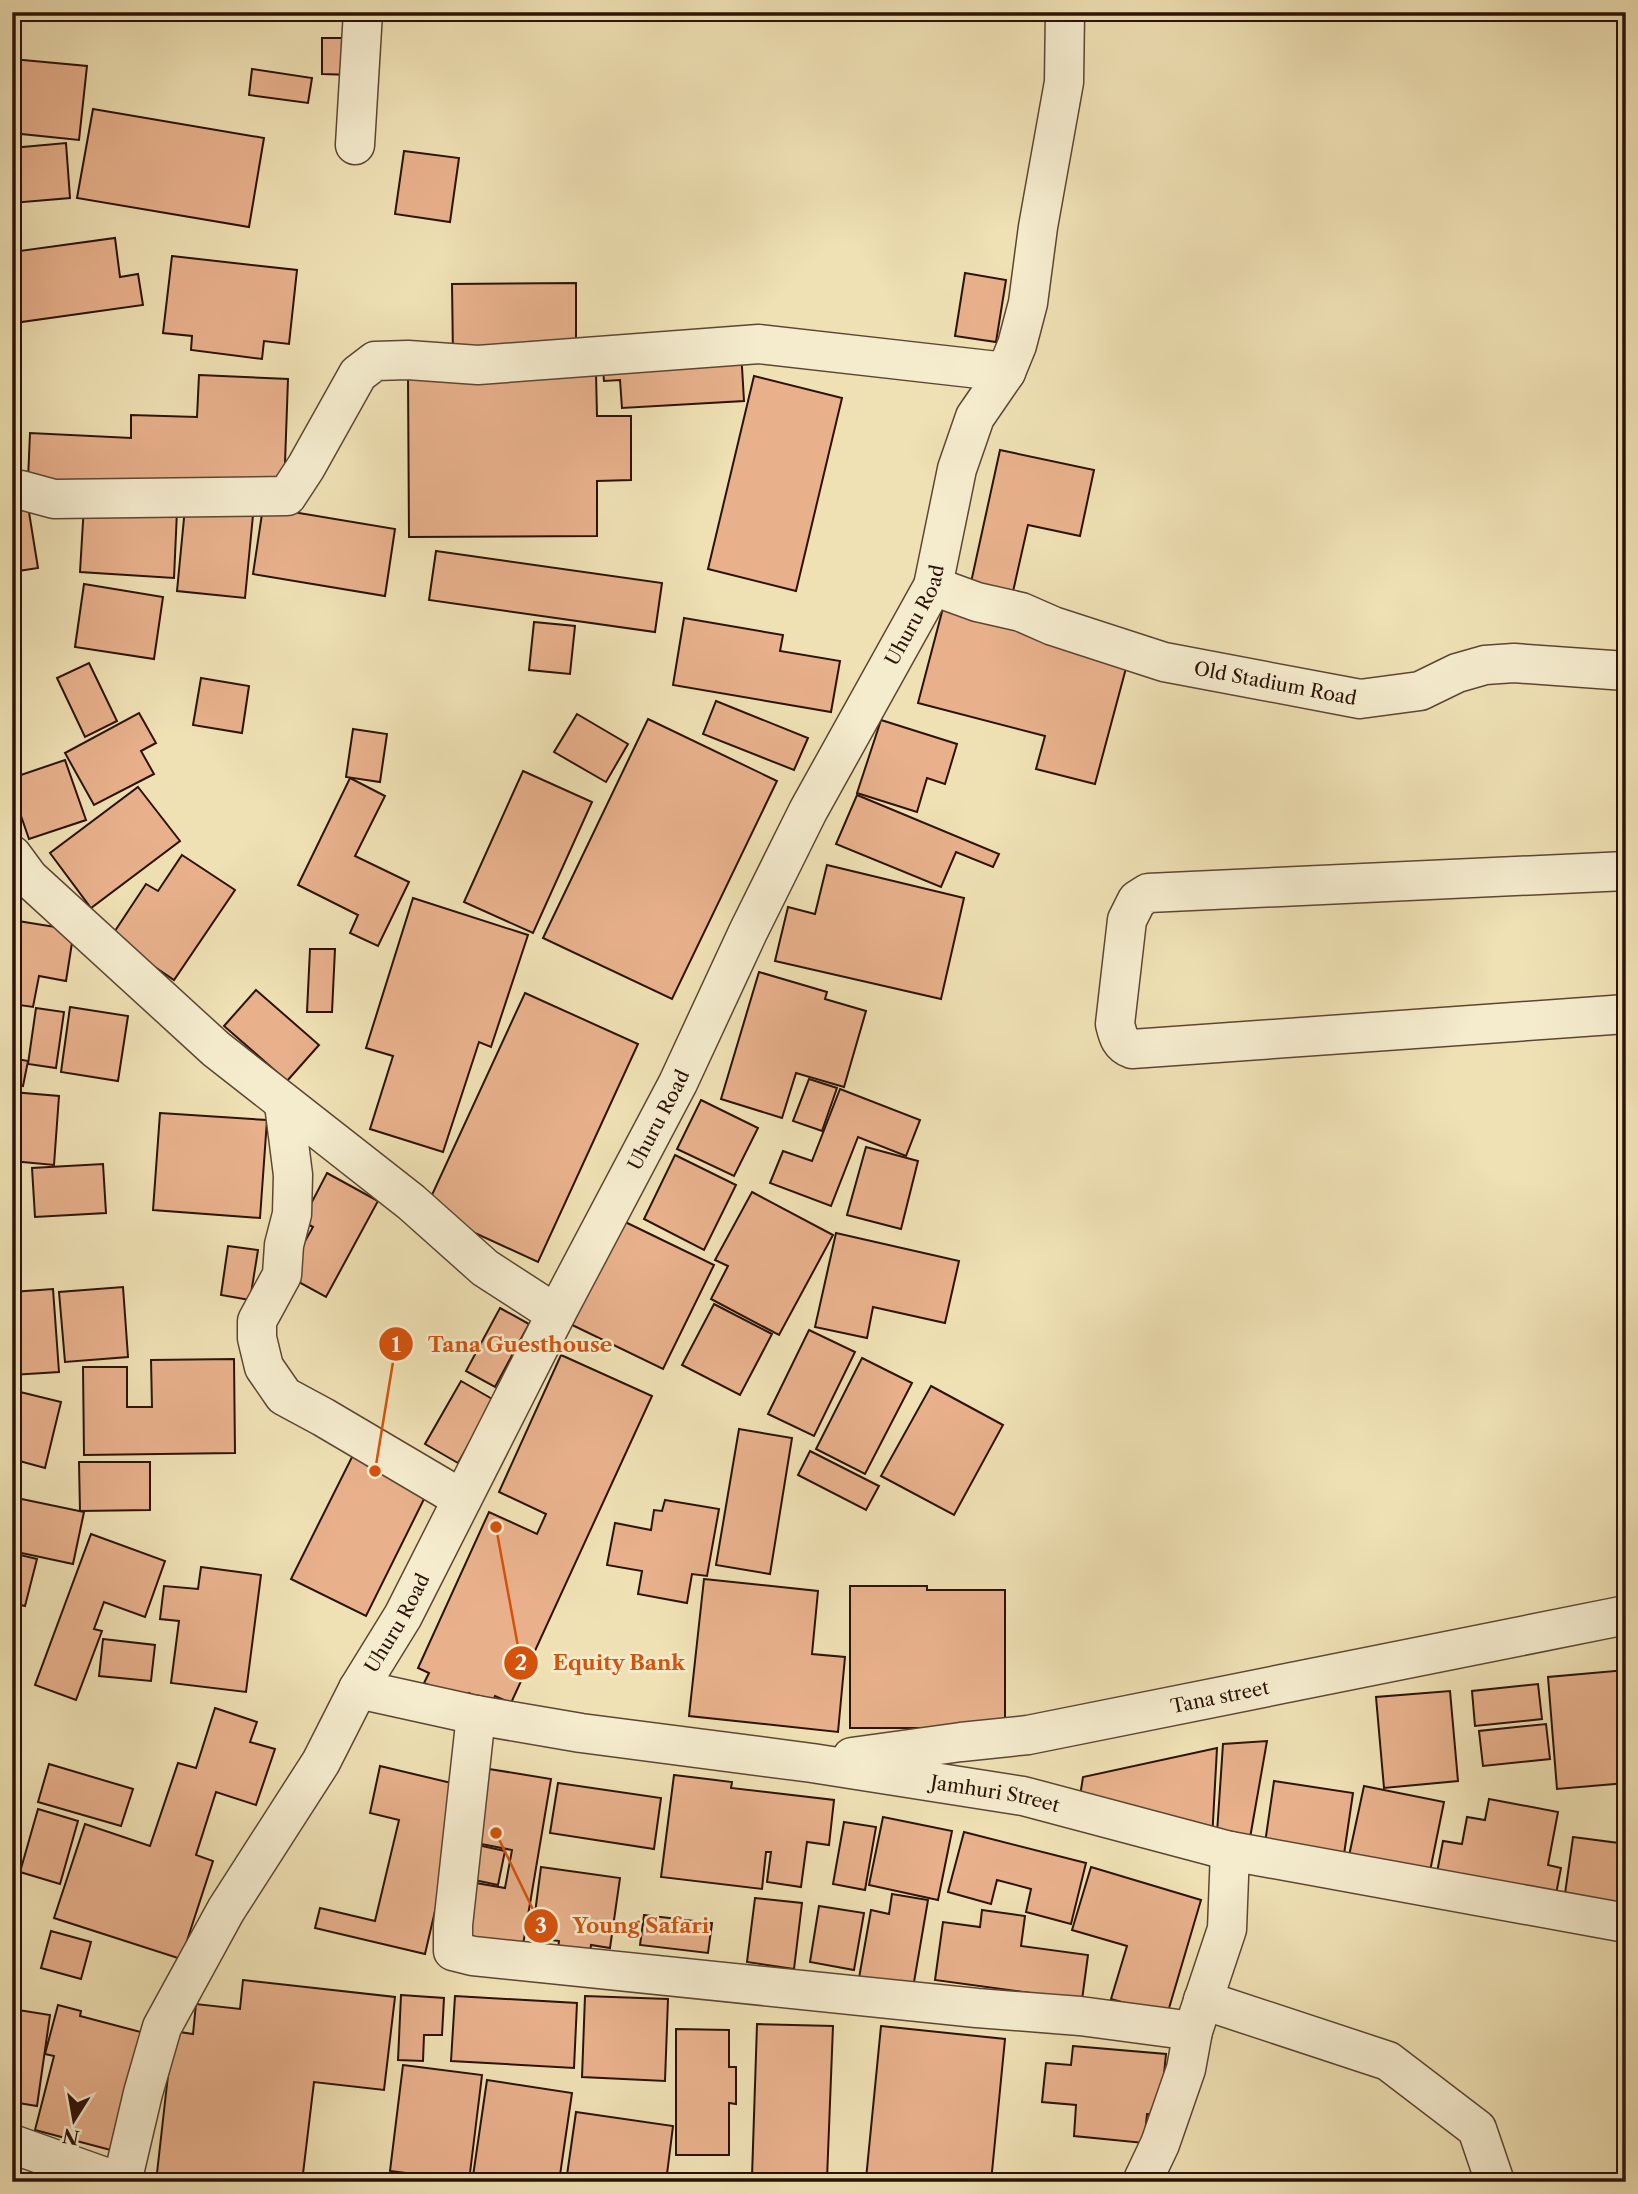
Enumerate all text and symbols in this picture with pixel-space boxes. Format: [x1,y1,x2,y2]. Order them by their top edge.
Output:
street label: Uhuru Road [880,562,949,669]
street label: Old Stadium Road [1192,656,1359,710]
street label: Uhuru Road [623,1066,694,1174]
callout: Tana Guesthouse [379,1323,626,1365]
text: 1 [391,1332,401,1357]
text: Tana Guesthouse [428,1332,612,1357]
street label: Uhuru Road [360,1569,434,1677]
callout: Equity Bank [504,1642,700,1684]
text: 2 [515,1650,527,1675]
text: Equity Bank [553,1650,686,1675]
street label: Tana street [1169,1675,1271,1718]
street label: Jamhuri Street [926,1770,1062,1817]
callout: Young Safari [523,1905,723,1947]
text: 3 [535,1913,547,1938]
text: Young Safari [572,1913,710,1938]
north arrow [38,2086,108,2156]
text: N [61,2123,81,2149]

